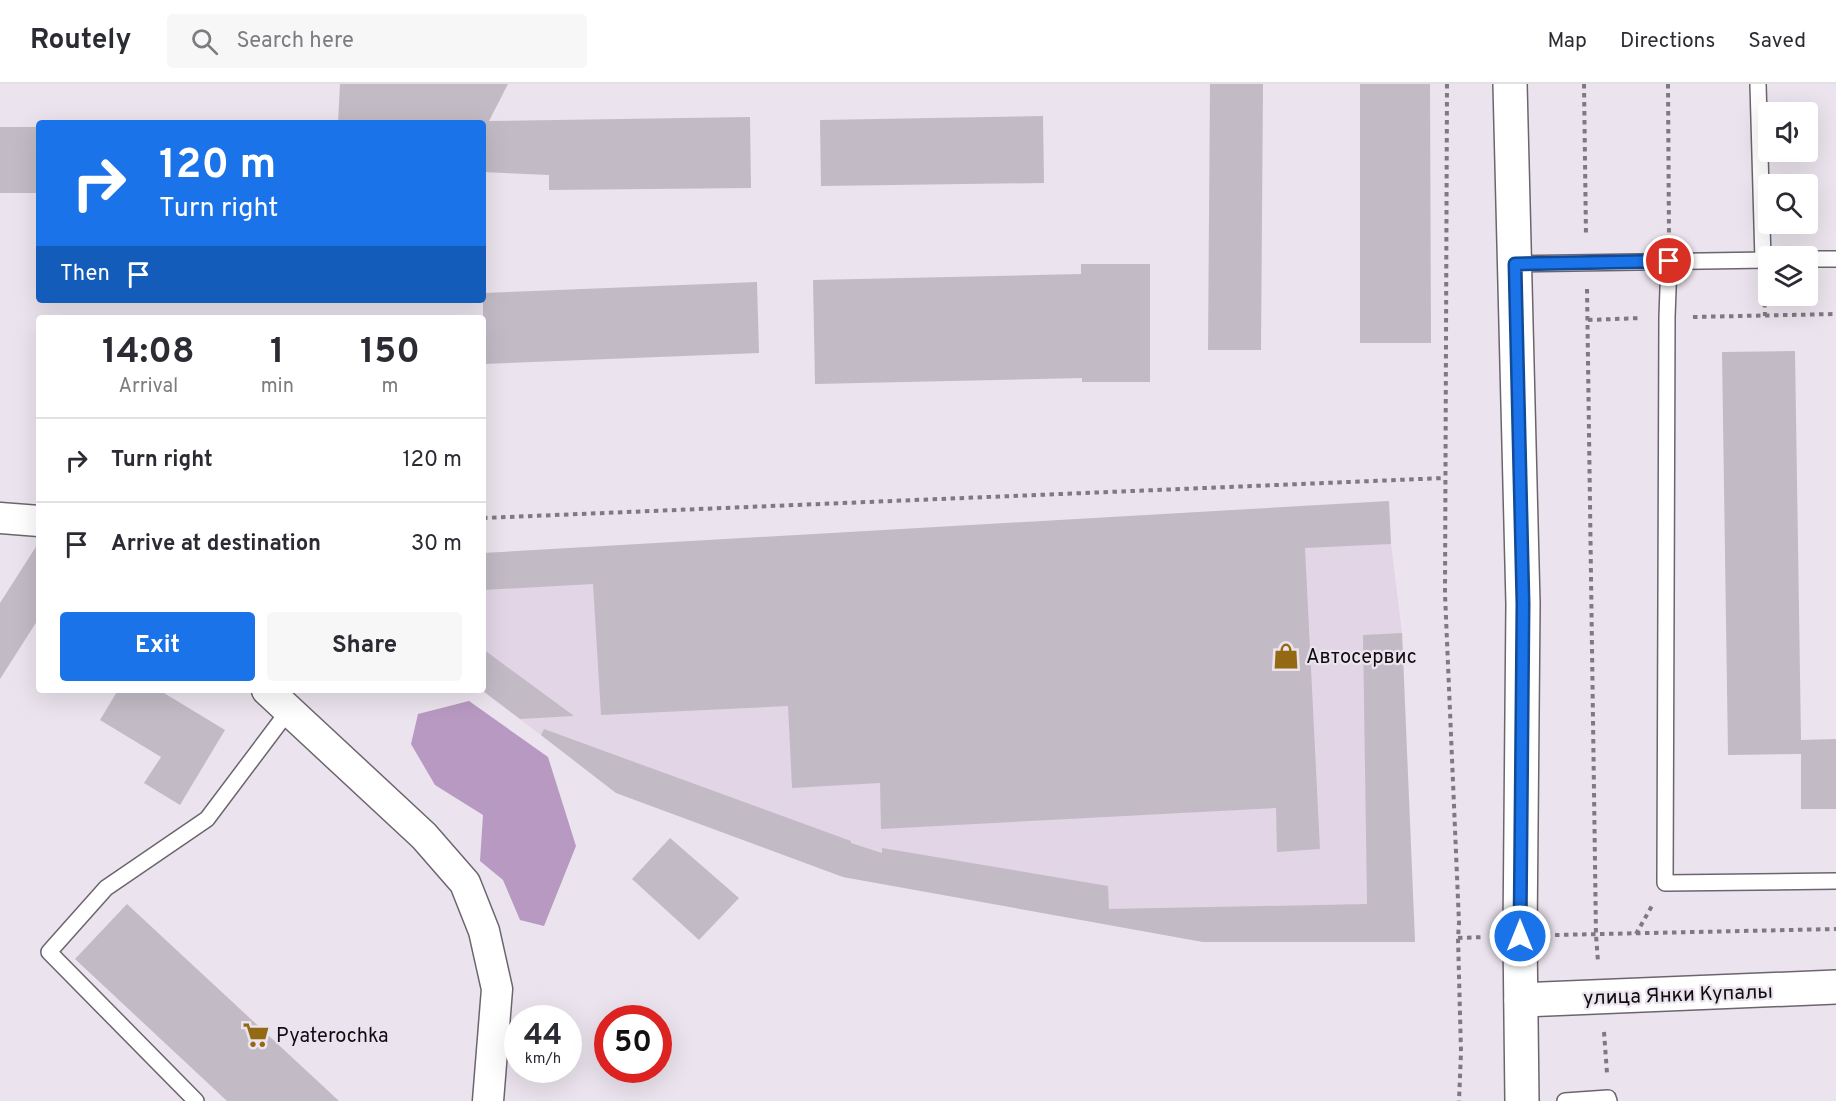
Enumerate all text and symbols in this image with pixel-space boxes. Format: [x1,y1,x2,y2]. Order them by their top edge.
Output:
search box [167,14,587,68]
text: Routely [30,23,131,59]
icon: search [188,25,221,58]
text: Search here [236,28,354,55]
text: Map [1547,28,1587,55]
text: Directions [1620,28,1715,55]
text: Saved [1748,28,1806,55]
map controls [1758,102,1818,306]
button: sound [1758,102,1818,162]
text: 120 m [159,140,276,193]
icon: right [60,144,138,222]
button: search [1758,174,1818,234]
text: Turn right [159,192,278,226]
pin [1643,235,1694,286]
icon: arrive [1652,244,1685,277]
button: layers [1758,246,1818,306]
icon: arrive [122,258,155,291]
text: Then [60,261,110,288]
text: 14:08 [102,330,195,376]
text: 1 [270,330,285,376]
text: 150 [360,330,420,376]
text: Arrival [119,374,178,400]
text: min [261,374,294,400]
text: m [381,374,398,400]
icon: right [60,444,93,477]
text: Turn right [111,447,213,474]
text: 120 m [402,447,462,474]
icon: arrive [60,528,93,561]
text: Arrive at destination [111,531,321,558]
text: 30 m [411,531,462,558]
button: Exit [60,612,255,681]
button: Share [267,612,462,681]
shop icon: Автосервис [1271,641,1301,671]
place label: Автосервис [1306,645,1417,671]
position arrow [1488,904,1552,968]
street label: улица Янки Купалы [1583,980,1773,1012]
speed limit sign: 50 [594,1005,672,1083]
text: 44 [524,1018,562,1055]
supermarket icon: Pyaterochka [241,1020,271,1050]
place label: Pyaterochka [276,1024,389,1050]
text: km/h [525,1050,561,1069]

